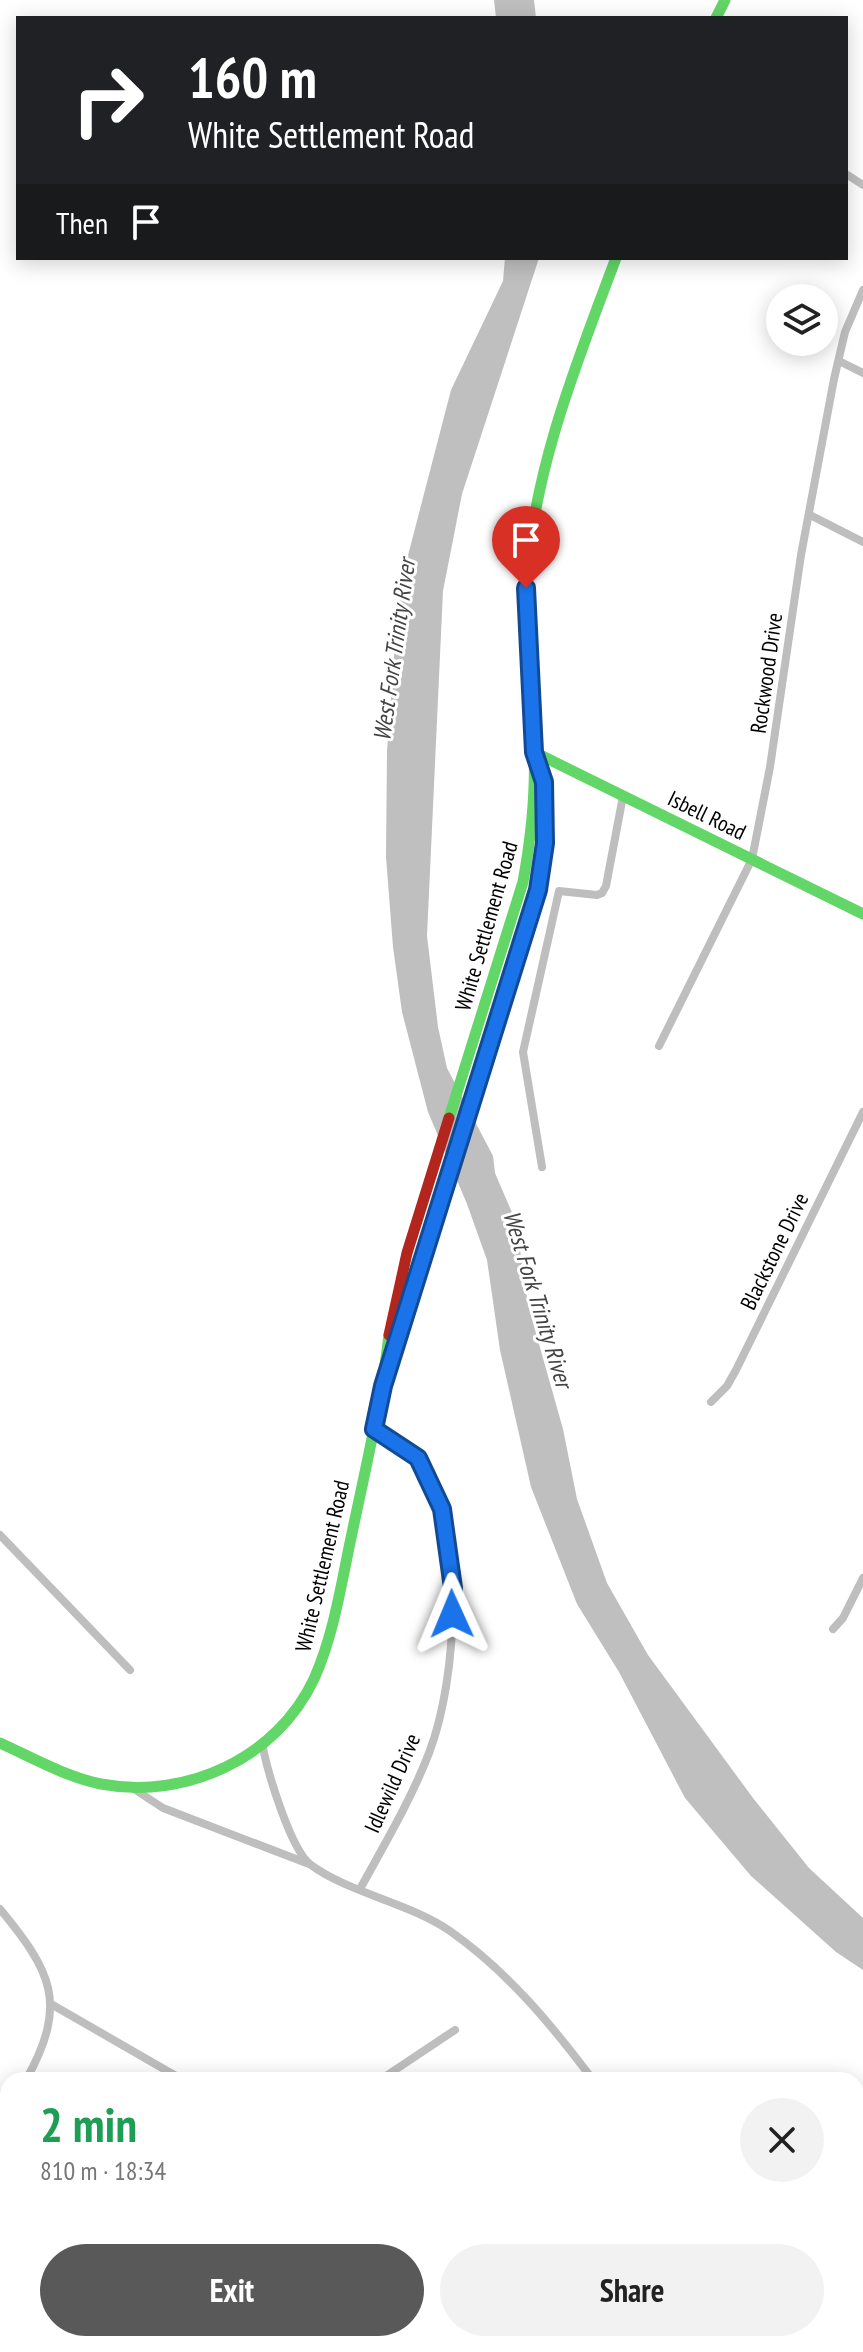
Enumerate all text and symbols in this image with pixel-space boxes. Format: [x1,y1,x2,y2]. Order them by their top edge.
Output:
text: 160 m [188,41,317,113]
icon: right [56,48,160,152]
text: White Settlement Road [188,111,474,158]
icon: arrive [124,200,168,244]
text: Then [56,203,108,242]
map controls [766,284,838,356]
button: layers [766,284,838,356]
pin [492,506,560,588]
icon: arrive [504,518,548,562]
water label: West Fork Trinity River [366,554,423,743]
street label: Rockwood Drive [744,611,788,735]
street label: Isbell Road [663,784,751,846]
street label: White Settlement Road [448,838,524,1014]
street label: Blackstone Drive [734,1188,814,1314]
water label: West Fork Trinity River [496,1207,581,1395]
street label: White Settlement Road [289,1478,355,1654]
position arrow [410,1572,494,1656]
street label: Idlewild Drive [358,1729,426,1837]
text: 2 min [40,2093,137,2155]
button: close [740,2098,824,2182]
text: 810 m · 18:34 [40,2154,166,2187]
button: Exit [40,2244,424,2336]
button: Share [440,2244,824,2336]

